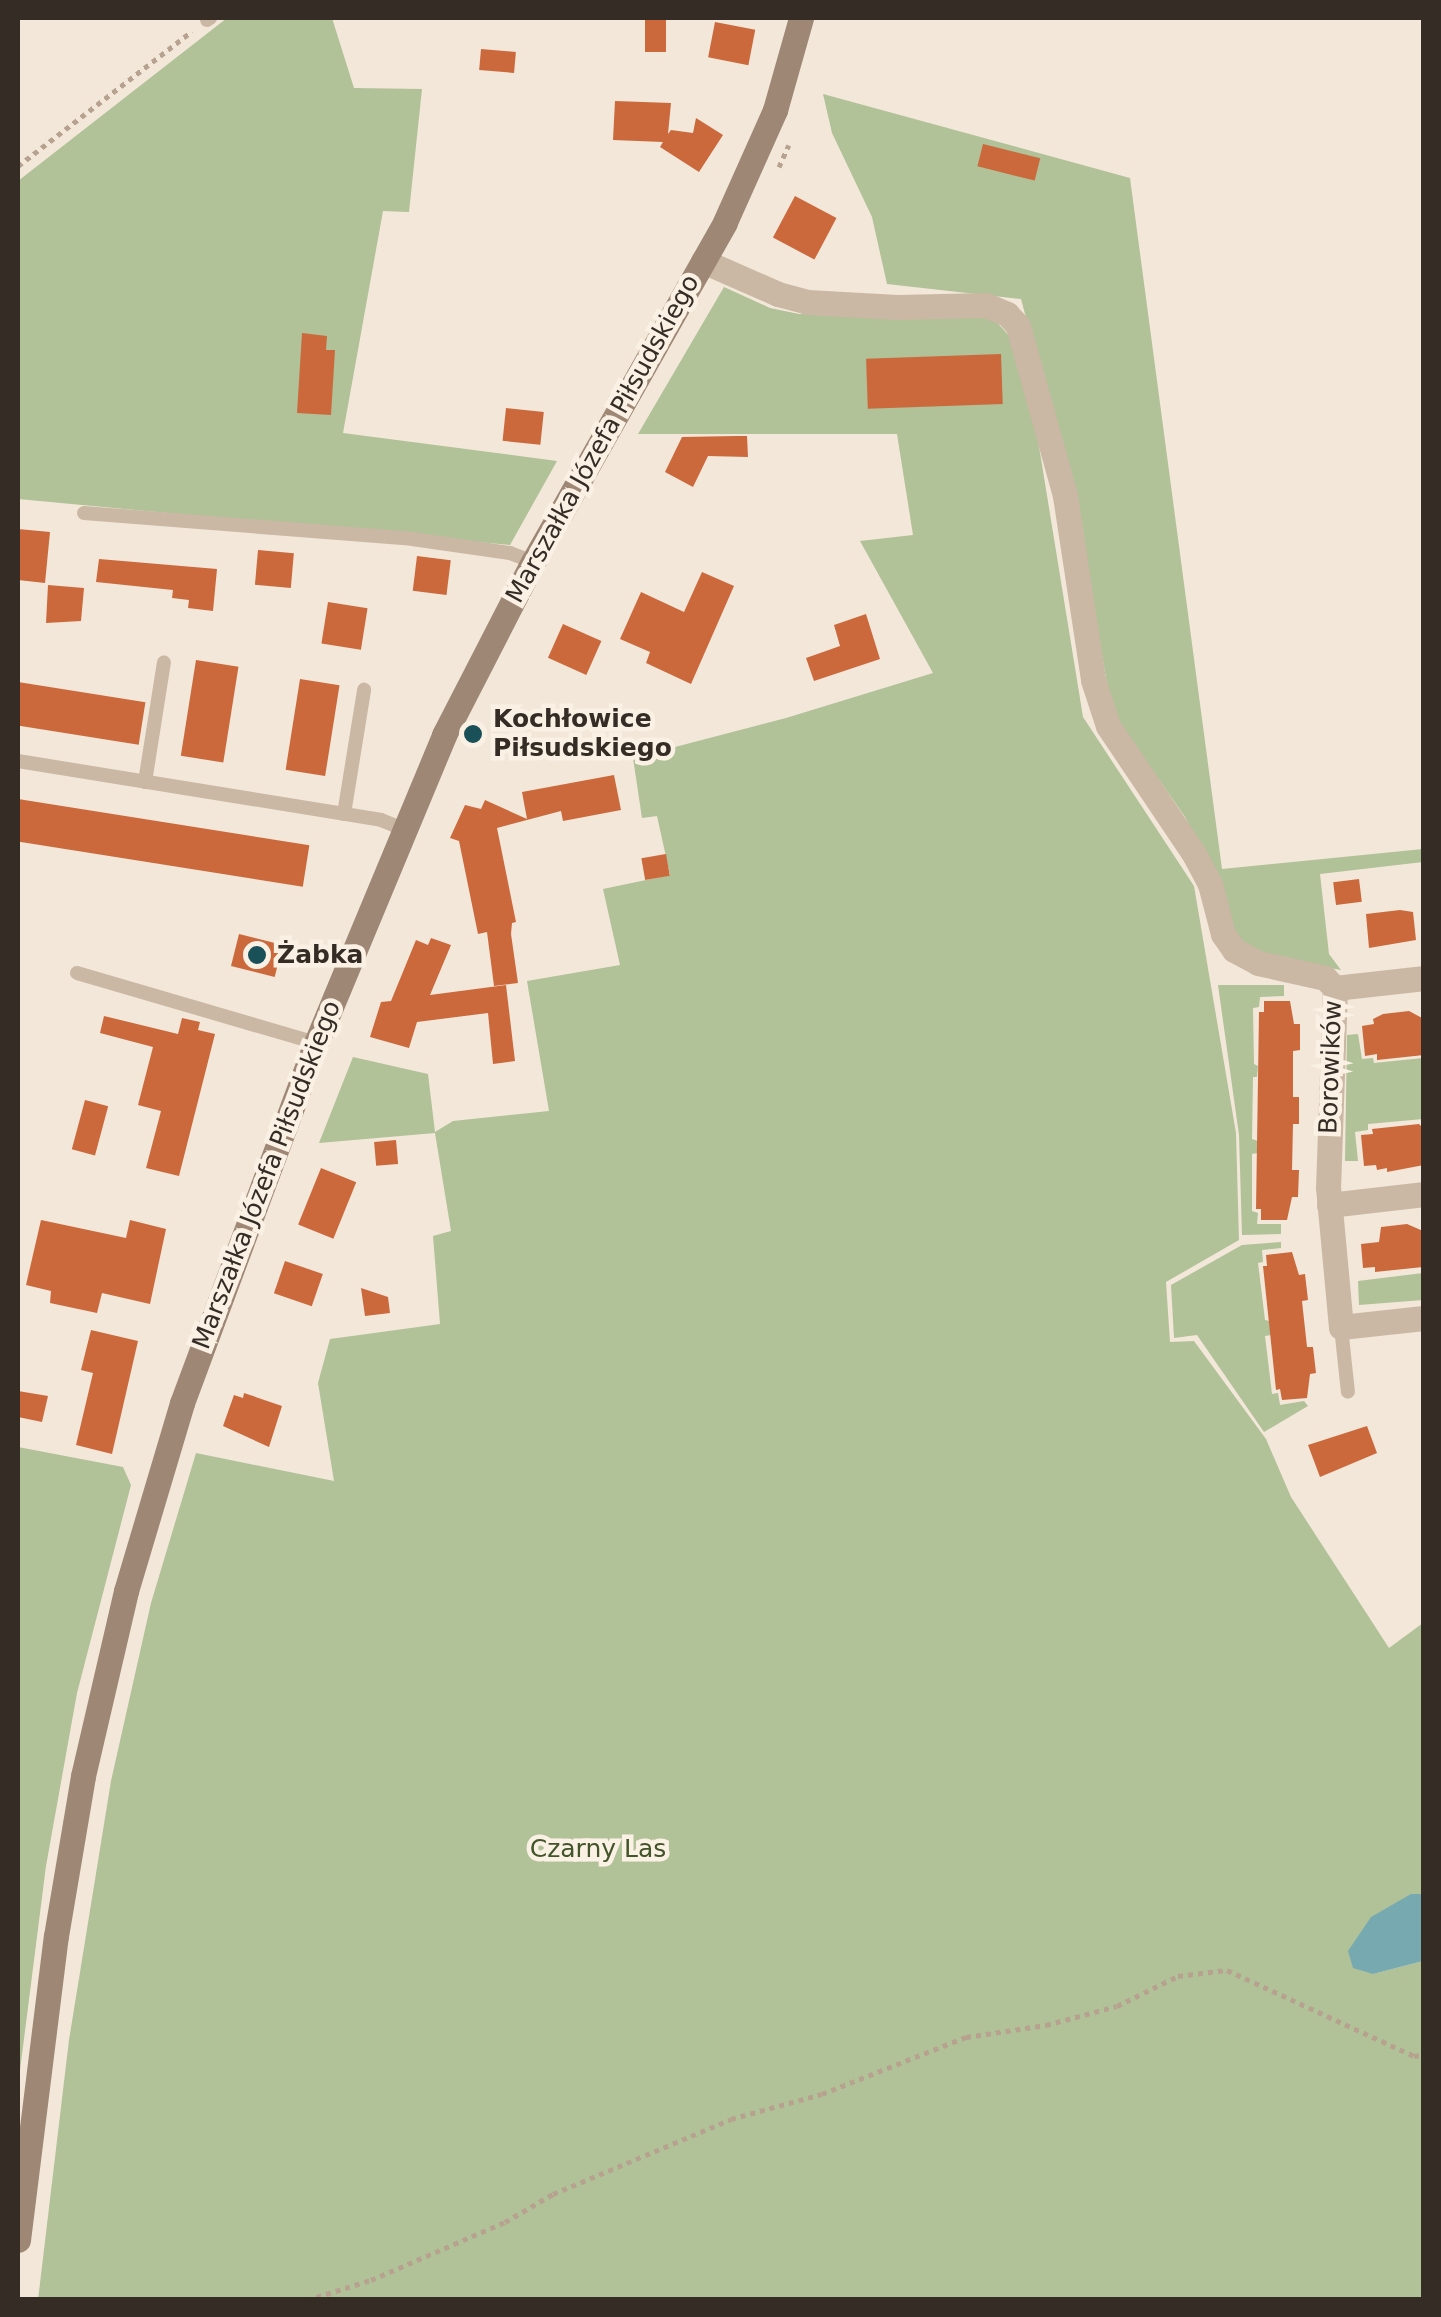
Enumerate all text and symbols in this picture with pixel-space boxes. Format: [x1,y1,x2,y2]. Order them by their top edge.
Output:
street label: Marszałka Józefa Piłsudskiego [500,270,706,608]
place label: Kochłowice Piłsudskiego [493,705,672,764]
marker: Kochłowice Piłsudskiego [462,723,484,745]
place label: Żabka [277,940,363,970]
marker: Żabka [246,944,268,966]
street label: Marszałka Józefa Piłsudskiego [187,997,347,1353]
street label: Borowików [1314,999,1348,1135]
park label: Czarny Las [530,1834,666,1864]

